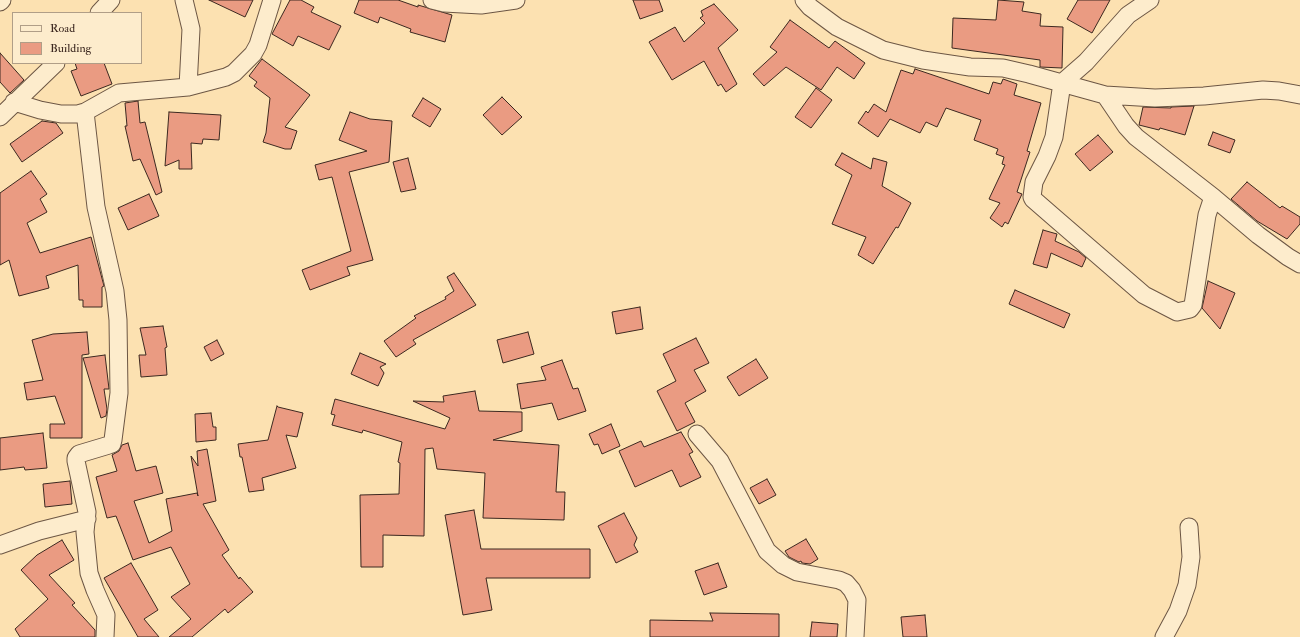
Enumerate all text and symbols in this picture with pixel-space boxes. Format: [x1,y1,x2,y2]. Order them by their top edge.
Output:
legend [12,12,142,64]
text: Road [50,21,75,36]
text: Building [50,41,91,56]

